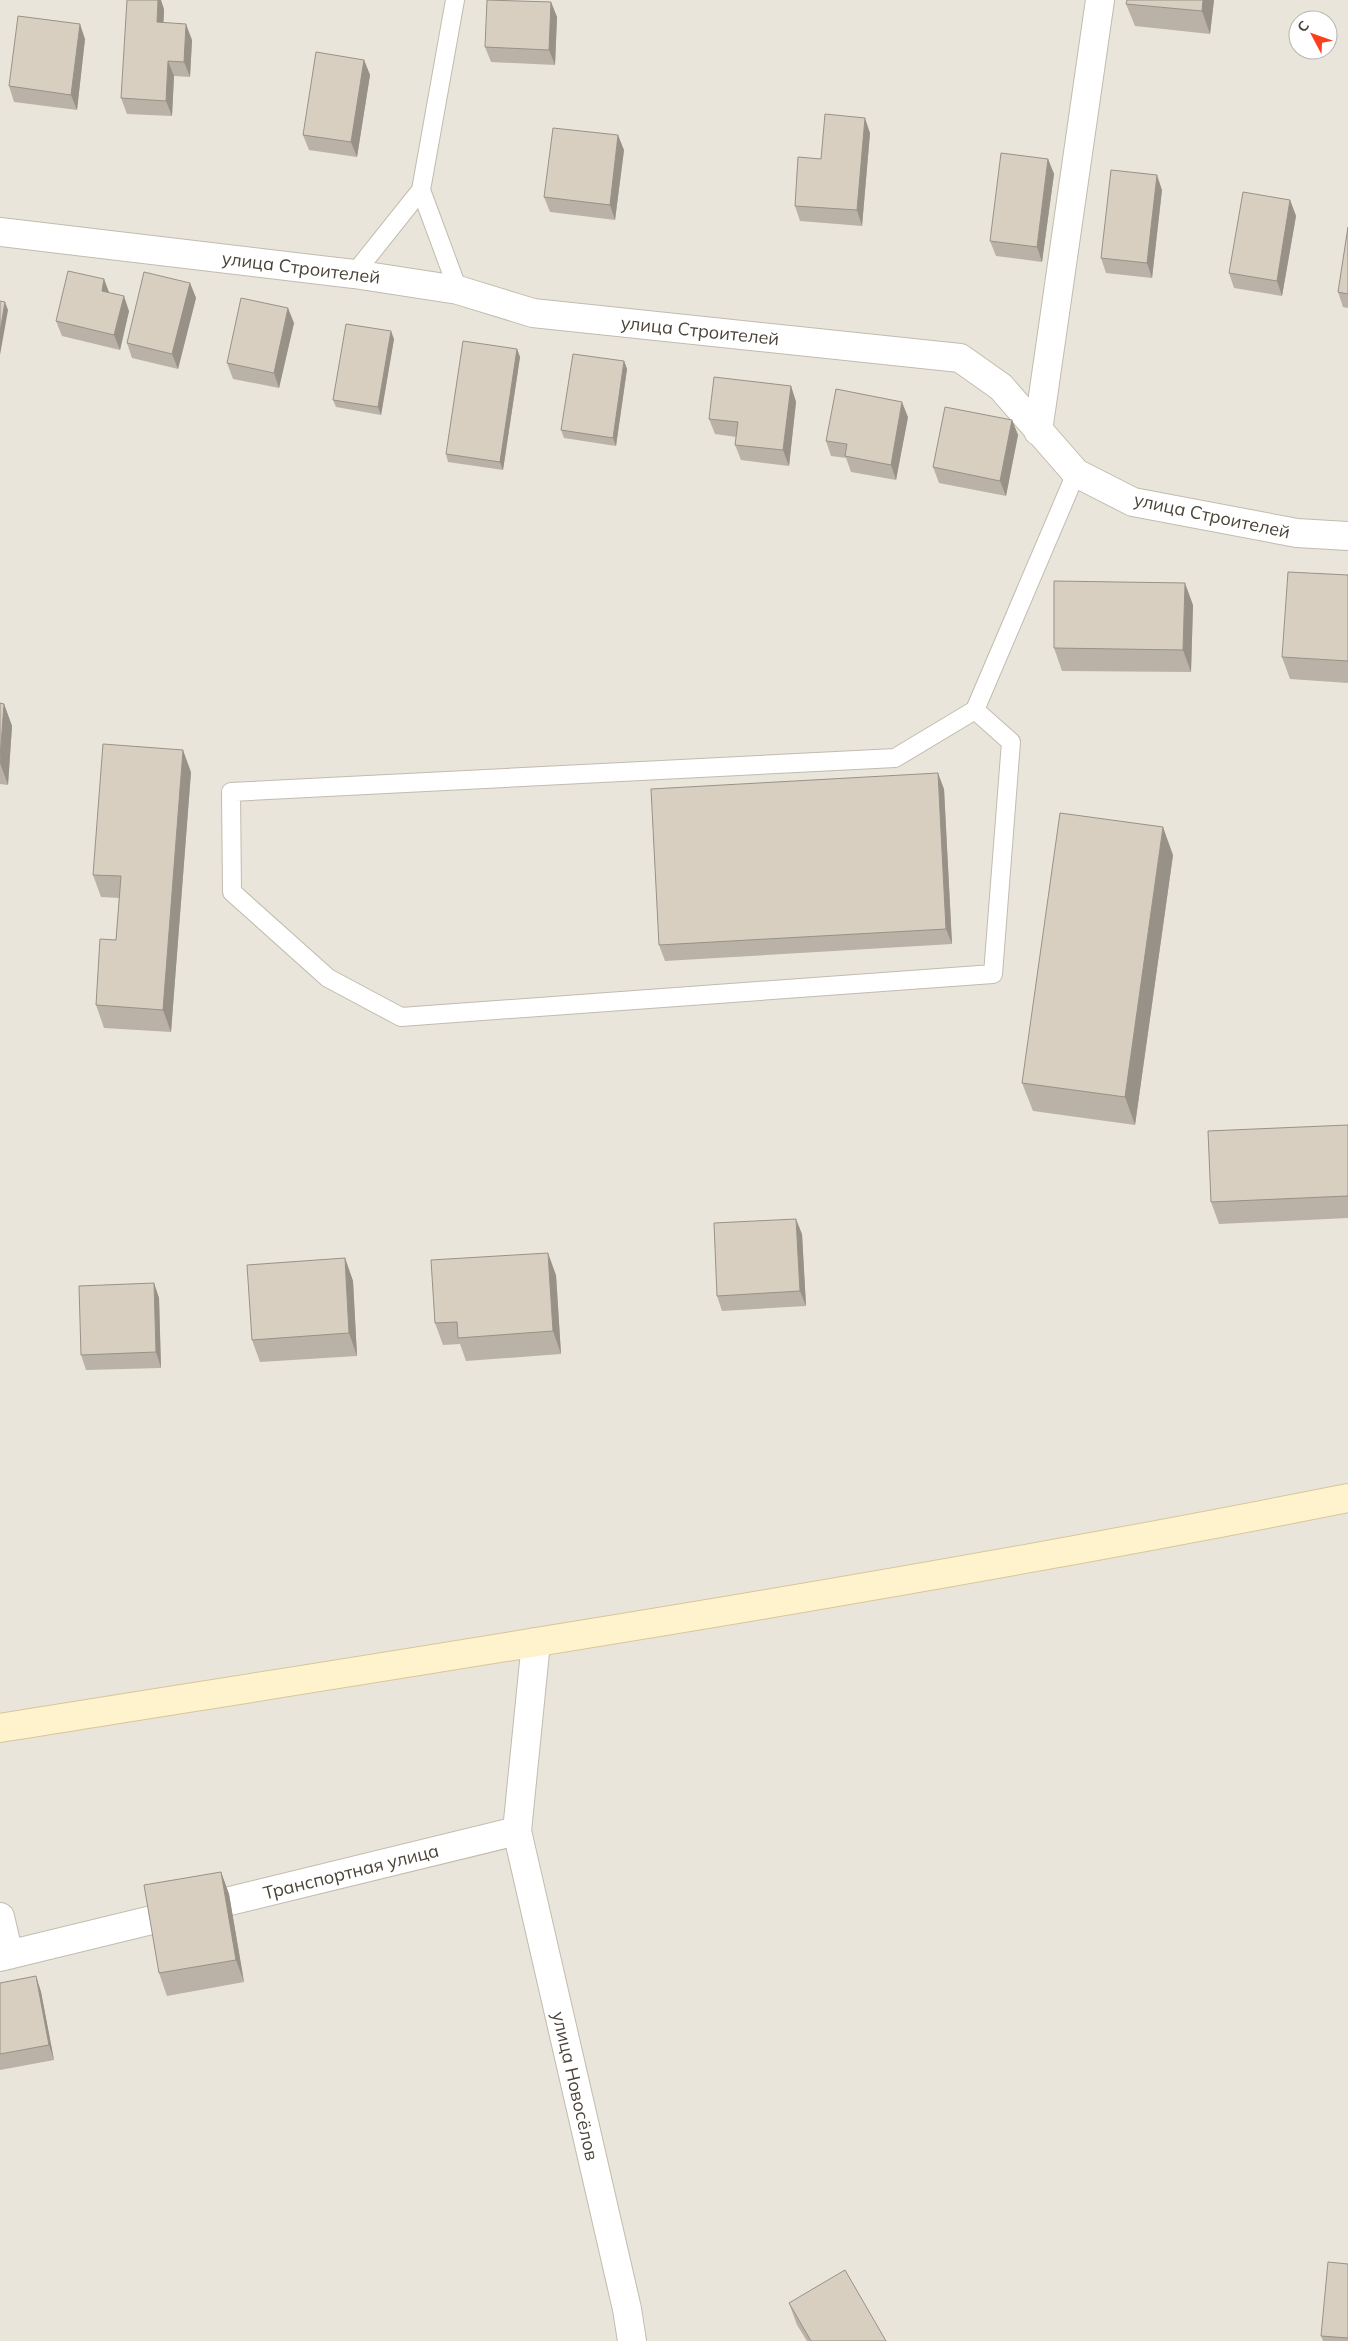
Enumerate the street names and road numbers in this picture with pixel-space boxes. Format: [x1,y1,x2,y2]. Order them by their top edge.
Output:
street label: улица Строителей [221,246,381,289]
street label: улица Строителей [620,311,780,350]
street label: улица Строителей [1132,488,1292,543]
street label: Транспортная улица [261,1839,441,1904]
street label: улица Новосёлов [547,2009,604,2163]

